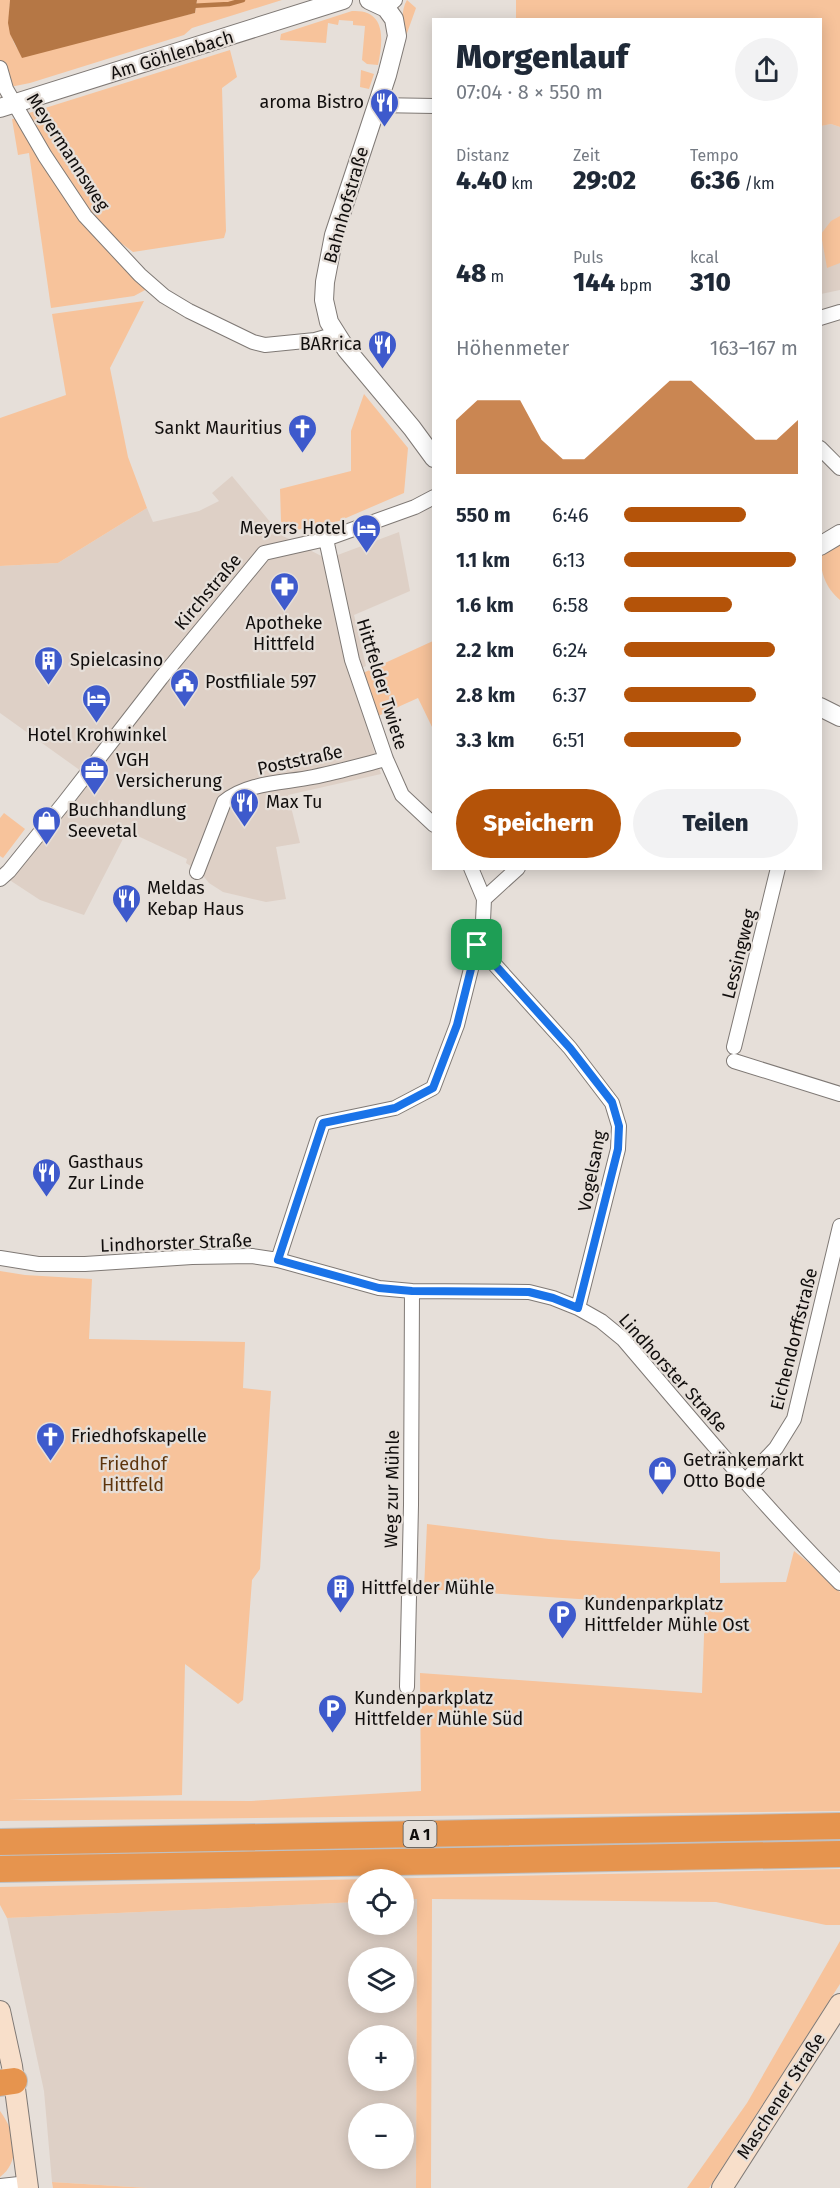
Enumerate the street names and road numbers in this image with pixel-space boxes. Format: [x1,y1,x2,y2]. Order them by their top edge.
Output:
street label: Am Göhlenbach [108,26,236,84]
street label: Meyermannsweg [22,89,115,216]
street label: Bahnhofstraße [319,144,373,266]
street label: Kirchstraße [170,549,246,635]
street label: Hittfelder Twiete [352,616,412,752]
street label: Poststraße [255,740,345,780]
street label: Lessingweg [717,906,761,1001]
street label: Vogelsang [573,1128,611,1213]
street label: Lindhorster Straße [100,1229,252,1257]
street label: Eichendorffstraße [766,1266,822,1412]
street label: Lindhorster Straße [614,1309,732,1437]
street label: Weg zur Mühle [380,1430,404,1548]
road number: A 1 [404,1821,436,1847]
street label: Maschener Straße [732,2029,830,2163]

